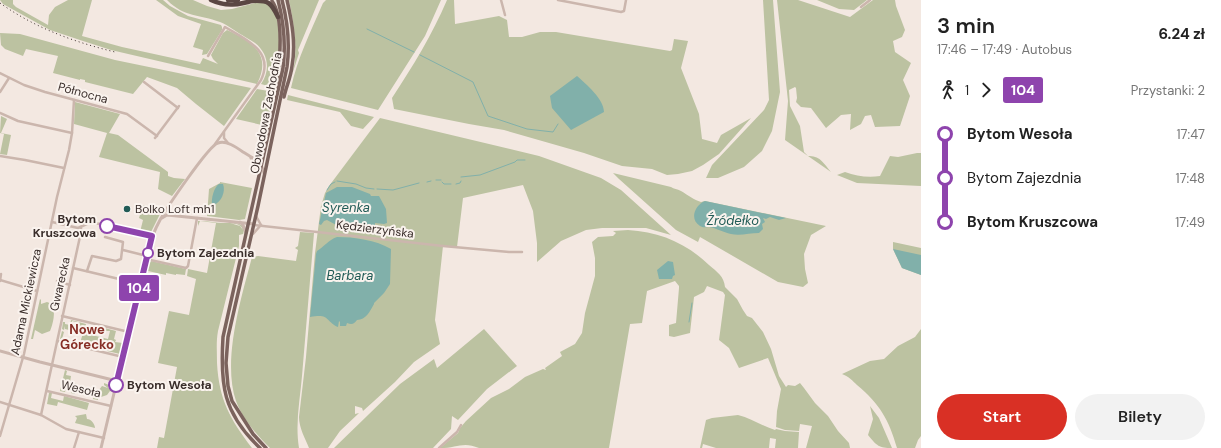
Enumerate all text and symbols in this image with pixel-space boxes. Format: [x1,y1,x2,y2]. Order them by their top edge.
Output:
text: 3 min [937,11,995,40]
text: 6.24 zł [1159,24,1205,44]
text: 17:46 – 17:49 · Autobus [937,41,1072,58]
street label: Obwodowa Zachodnia [246,51,286,175]
street label: Północna [56,79,110,107]
icon: walk [937,79,959,101]
icon: forward [975,79,997,101]
text: 104 [1011,81,1035,99]
text: 1 [965,82,969,99]
text: Przystanki: 2 [1131,82,1205,99]
text: Bytom Wesoła [967,124,1073,144]
text: 17:47 [1177,126,1205,143]
text: Bytom Zajezdnia [967,168,1081,188]
text: 17:48 [1176,170,1205,187]
water label: Syrenka [322,199,370,216]
place label: Bolko Loft mh1 [135,201,214,217]
marker: Bolko Loft mh1 [122,204,132,214]
place label: Bytom Kruszcowa [33,211,96,241]
water label: Źródełko [707,211,759,229]
text: Bytom Kruszcowa [967,212,1098,232]
text: 17:49 [1175,214,1205,231]
street label: Kędzierzyńska [335,216,415,242]
marker: Bytom Kruszcowa [99,218,115,234]
place label: Bytom Zajezdnia [157,245,254,261]
street label: Adama Mickiewicza [7,247,45,357]
marker: Bytom Zajezdnia [142,247,154,259]
street label: Gwarecka [46,255,74,313]
water label: Barbara [326,267,374,284]
line badge: 104 [116,275,162,301]
text: 104 [127,279,151,297]
district label: Nowe Górecko [60,321,114,353]
street label: Wesoła [59,377,103,401]
marker: Bytom Wesoła [108,377,124,393]
place label: Bytom Wesoła [127,377,211,393]
button: Start [937,394,1067,440]
button: Bilety [1075,394,1205,440]

